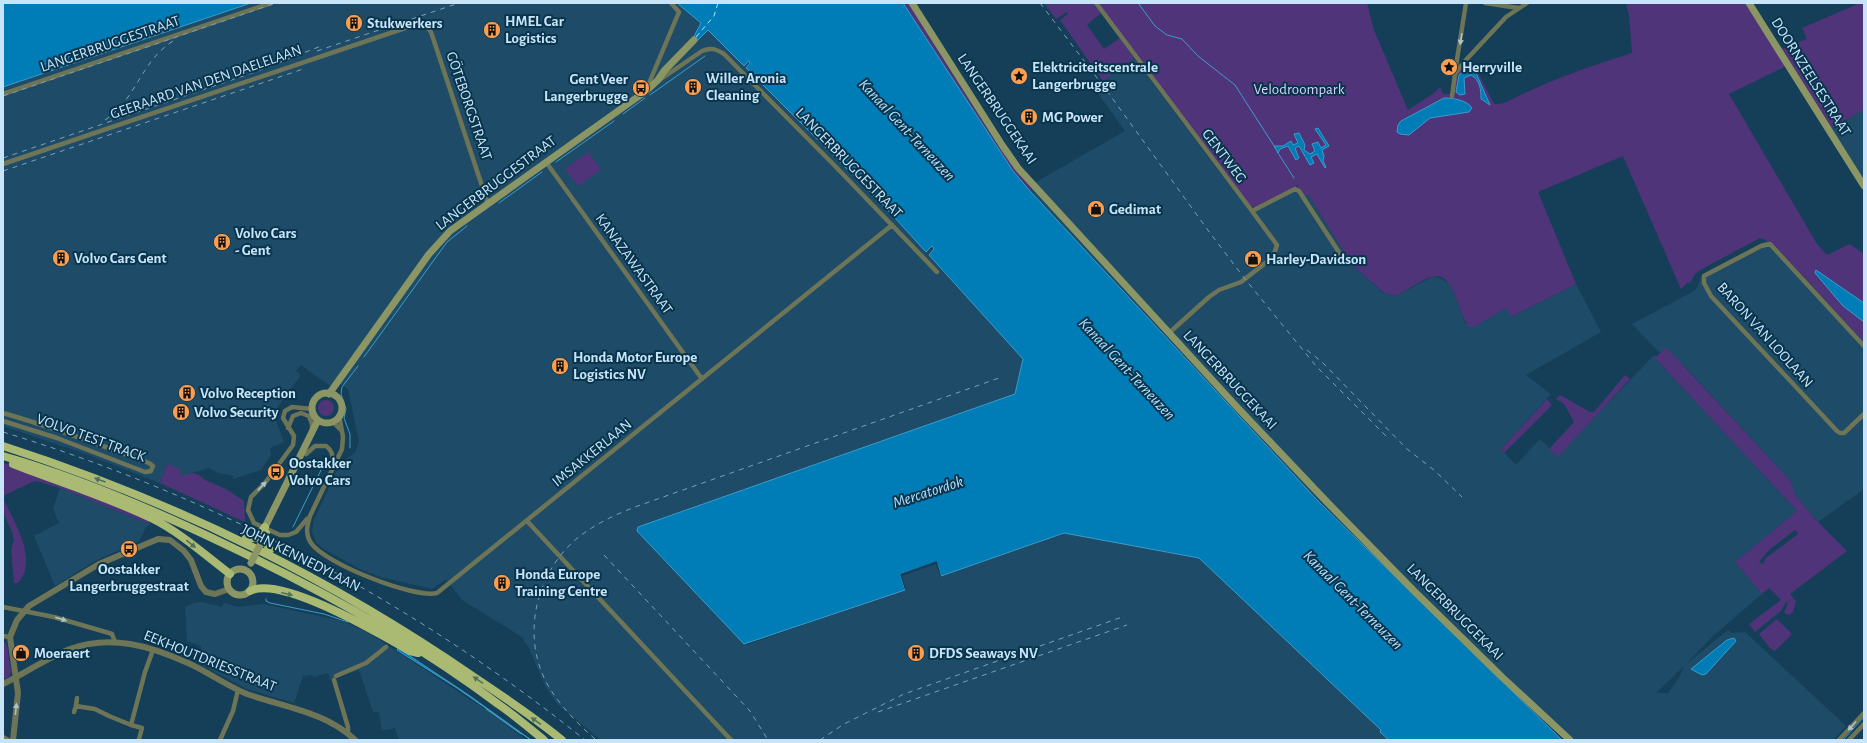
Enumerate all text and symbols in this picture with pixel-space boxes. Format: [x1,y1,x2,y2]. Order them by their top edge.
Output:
street label: LANGERBRUGGESTRAAT [38,13,182,75]
building icon: Stukwerkers [344,13,364,33]
place label: HMEL Car Logistics [505,14,565,46]
street label: DOORNZEELSESTRAAT [1768,15,1854,139]
place label: Stukwerkers [367,16,443,31]
building icon: HMEL Car Logistics [482,20,502,40]
one-way arrow [1458,32,1464,45]
street label: GEERAARD VAN DEN DAELELAAN [108,42,304,122]
street label: GÖTEBORGSTRAAT [443,49,497,163]
street label: LANGERBRUGGEKAAI [955,51,1039,167]
place icon: Herryville [1439,57,1459,77]
place label: Elektriciteitscentrale Langerbrugge [1032,60,1158,92]
place label: Herryville [1462,60,1522,75]
place icon: Elektriciteitscentrale Langerbrugge [1009,66,1029,86]
place label: Willer Aronia Cleaning [706,71,786,103]
place label: Gent Veer Langerbrugge [544,72,629,104]
water label: Kanaal Gent-Terneuzen [856,76,958,184]
building icon: Willer Aronia Cleaning [683,77,703,97]
bus stop icon: Gent Veer Langerbrugge [631,78,651,98]
park label: Velodroompark [1253,82,1345,97]
street label: LANGERBRUGGESTRAAT [793,105,906,221]
building icon: MG Power [1019,107,1039,127]
place label: MG Power [1042,110,1104,125]
street label: GENTWEG [1199,126,1249,186]
street label: LANGERBRUGGESTRAAT [433,133,560,233]
shop icon: Gedimat [1086,199,1106,219]
place label: Gedimat [1109,202,1161,217]
street label: KANAZAWASTRAAT [593,211,676,318]
place label: Volvo Cars - Gent [235,226,297,258]
building icon: Volvo Cars - Gent [212,232,232,252]
building icon: Volvo Cars Gent [51,248,71,268]
shop icon: Harley-Davidson [1243,249,1263,269]
place label: Volvo Cars Gent [74,251,167,266]
place label: Harley-Davidson [1266,252,1366,267]
street label: BARON VAN LOOLAAN [1714,280,1816,390]
water label: Kanaal Gent-Terneuzen [1076,315,1178,423]
street label: LANGERBRUGGEKAAI [1180,327,1280,433]
place label: Honda Motor Europe Logistics NV [573,350,697,382]
building icon: Honda Motor Europe Logistics NV [550,356,570,376]
building icon: Volvo Reception [177,383,197,403]
place label: Volvo Reception [200,386,296,401]
building icon: Volvo Security [171,402,191,422]
place label: Volvo Security [194,405,279,420]
street label: VOLVO TEST TRACK [34,411,148,465]
street label: IMSAKKERLAAN [549,417,635,489]
place label: Oostakker Volvo Cars [289,456,352,488]
bus stop icon: Oostakker Volvo Cars [266,462,286,482]
water label: Mercatordok [891,473,965,511]
one-way arrow [94,476,106,482]
one-way arrow [257,481,267,491]
street label: JOHN KENNEDYLAAN [239,522,363,594]
bus stop icon: Oostakker Langerbruggestraat [119,539,139,559]
one-way arrow [186,540,197,548]
water label: Kanaal Gent-Terneuzen [1300,547,1406,653]
street label: LANGERBRUGGEKAAI [1404,561,1506,663]
place label: Oostakker Langerbruggestraat [69,562,189,594]
place label: Honda Europe Training Centre [515,567,607,599]
building icon: Honda Europe Training Centre [492,573,512,593]
one-way arrow [281,591,293,597]
one-way arrow [55,616,67,622]
street label: EEKHOUTDRIESSTRAAT [142,628,279,695]
shop icon: Moeraert [11,643,31,663]
building icon: DFDS Seaways NV [906,643,926,663]
place label: Moeraert [34,646,90,661]
place label: DFDS Seaways NV [929,646,1038,661]
one-way arrow [473,676,484,684]
one-way arrow [13,703,20,715]
one-way arrow [531,717,542,725]
one-way arrow [1847,721,1856,732]

